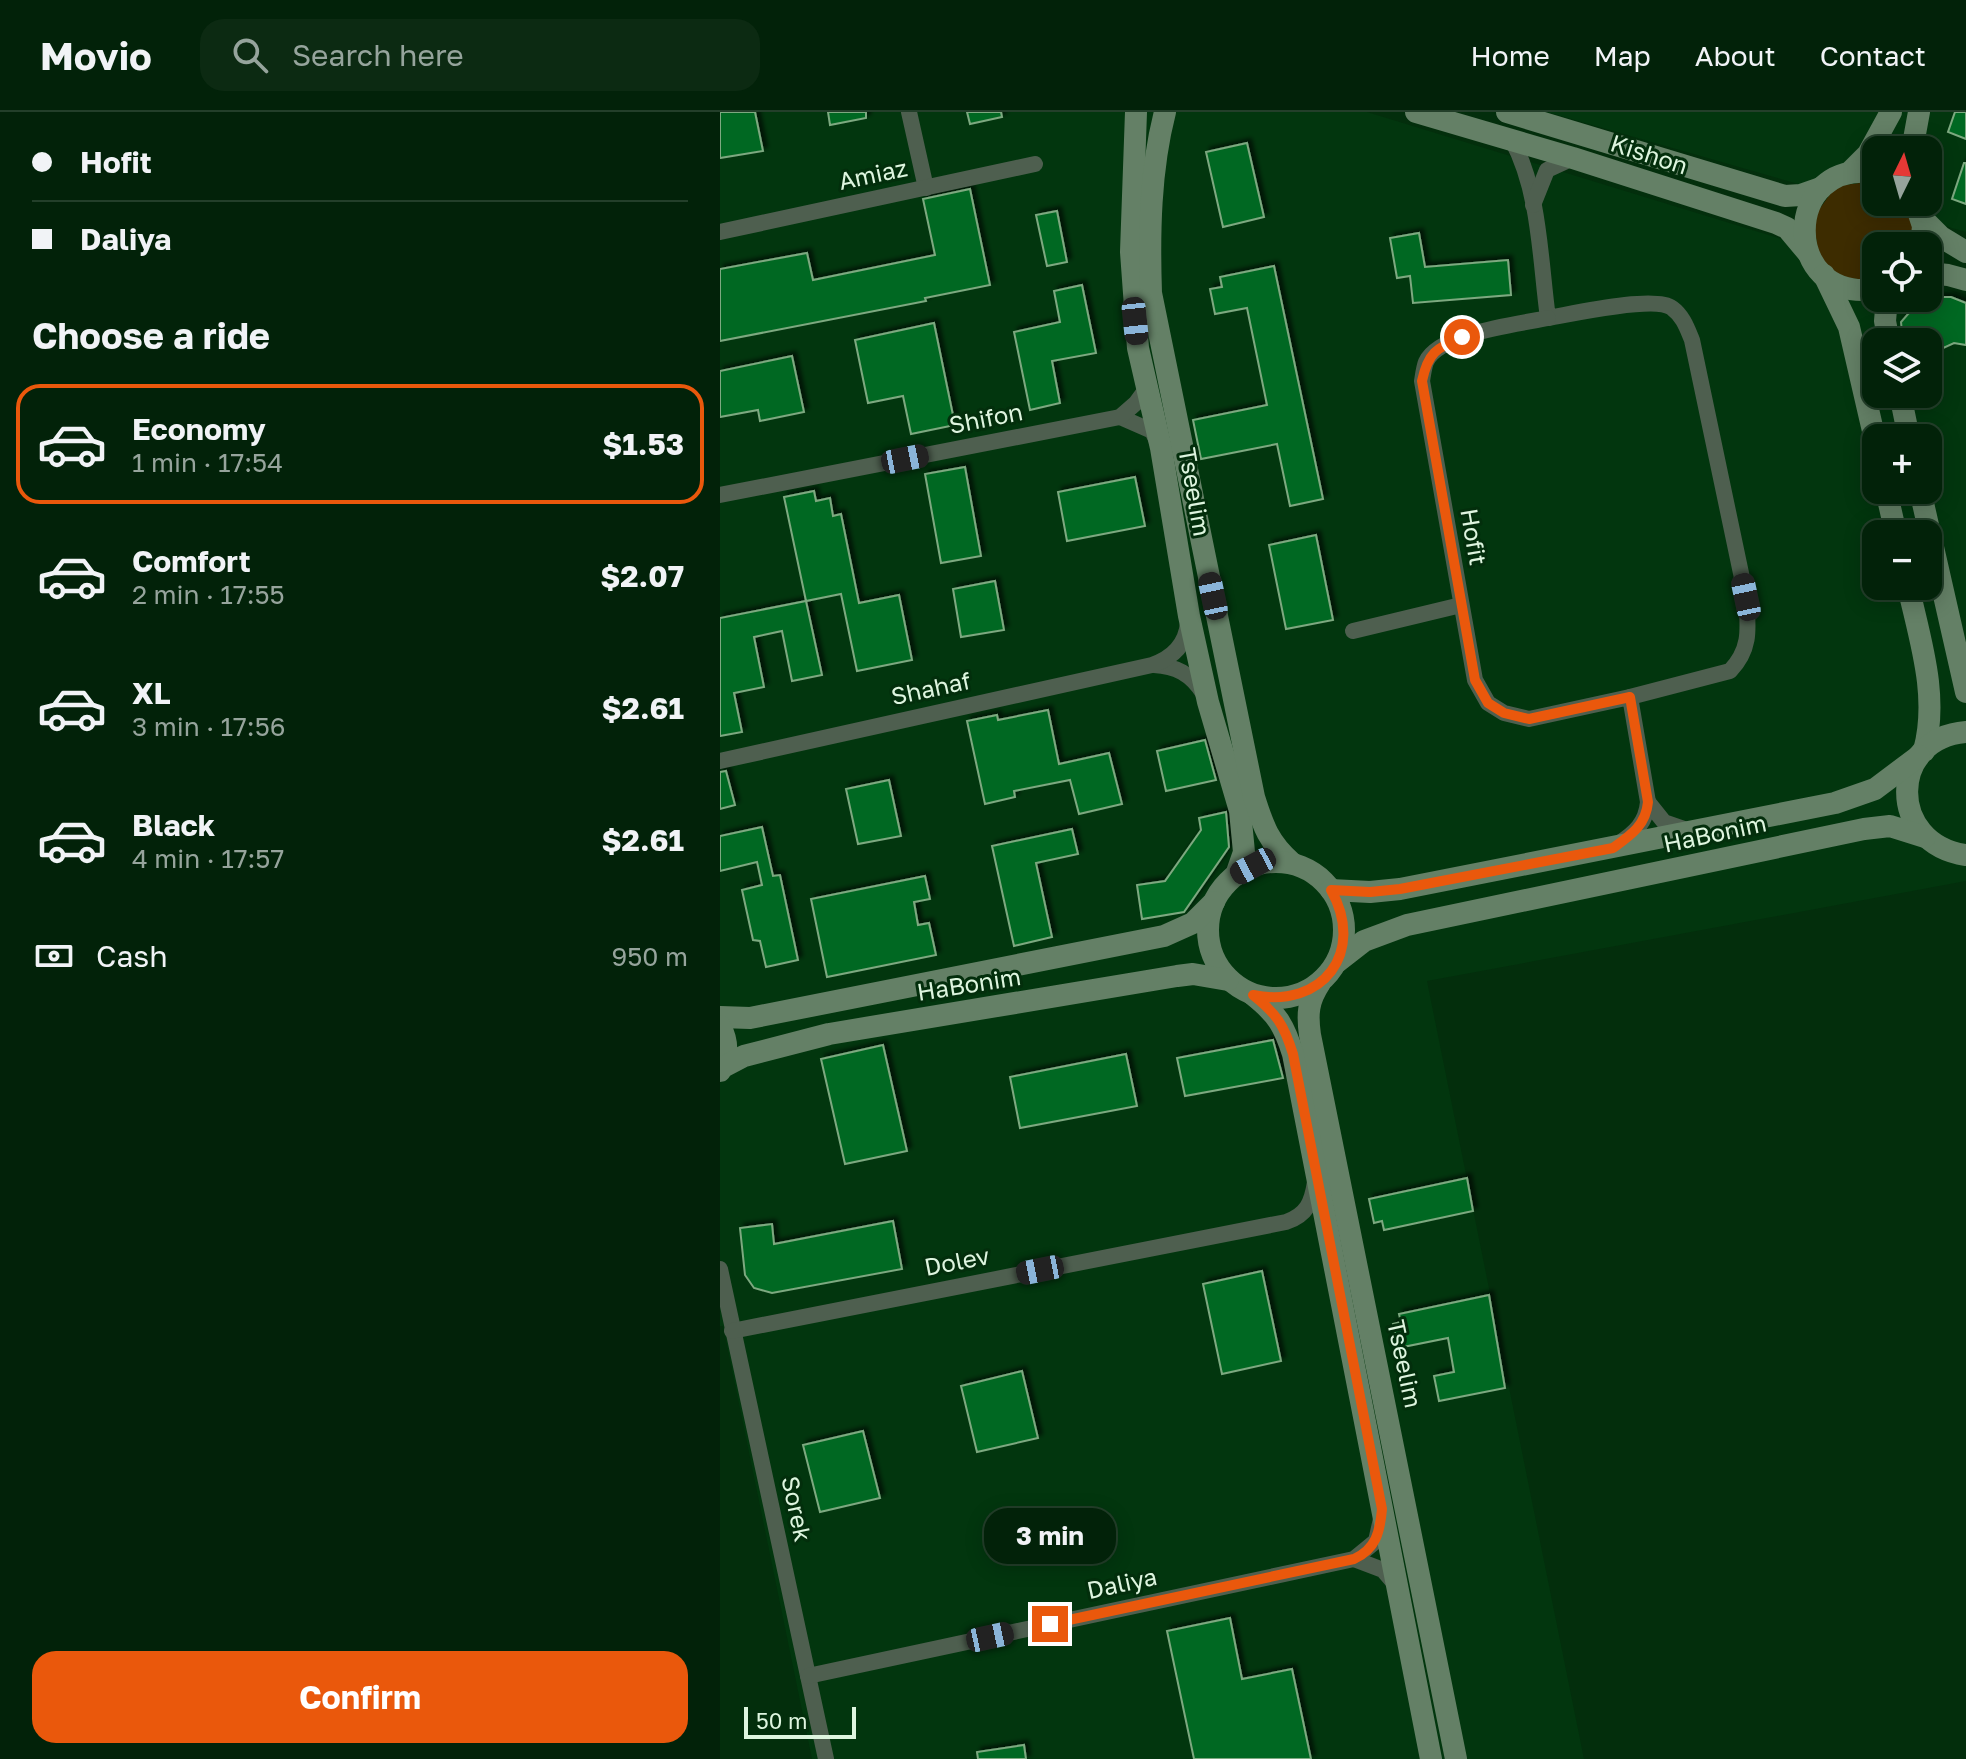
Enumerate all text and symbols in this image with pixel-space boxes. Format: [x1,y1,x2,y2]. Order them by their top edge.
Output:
search box [200,19,760,91]
text: Movio [40,33,152,78]
icon: search [228,33,272,77]
text: Search here [292,37,464,73]
text: Home [1471,39,1550,72]
text: Map [1594,39,1651,72]
text: About [1695,39,1776,72]
text: Contact [1820,39,1926,72]
street label: Kishon [1607,127,1692,180]
north arrow [1862,136,1942,216]
map controls [1862,136,1942,600]
text: Hofit [80,144,152,180]
street label: Amiaz [836,152,910,195]
text: Daliya [80,221,171,257]
button: locate [1862,232,1942,312]
car [1121,296,1149,346]
text: Choose a ride [32,314,270,357]
route start [1444,319,1480,355]
button: layers [1862,328,1942,408]
street label: Shifon [947,396,1025,439]
icon: car [36,408,108,480]
text: Economy [132,411,266,447]
button: + [1862,424,1942,504]
text: $1.53 [602,426,684,462]
car [879,443,931,475]
street label: Tseelim [1173,445,1218,538]
text: 1 min · 17:54 [132,447,283,478]
street label: Hofit [1455,506,1494,567]
button: − [1862,520,1942,600]
icon: car [36,540,108,612]
text: Comfort [132,543,251,579]
text: $2.07 [600,558,684,594]
car [1196,570,1230,622]
car [1729,571,1763,623]
text: 2 min · 17:55 [132,579,285,610]
street label: Shahaf [888,665,973,710]
icon: car [36,672,108,744]
text: XL [132,675,171,711]
text: $2.61 [602,690,684,726]
text: 3 min · 17:56 [132,711,285,742]
icon: car [36,804,108,876]
text: Black [132,807,215,843]
street label: HaBonim [1660,807,1769,858]
text: $2.61 [602,822,684,858]
text: 4 min · 17:57 [132,843,284,874]
car [1226,844,1280,888]
icon: cash [32,934,76,978]
text: Cash [96,938,168,974]
text: 950 m [612,941,688,972]
street label: HaBonim [915,961,1023,1006]
street label: Dolev [922,1240,992,1281]
car [1014,1254,1066,1286]
street label: Tseelim [1382,1317,1429,1410]
street label: Sorek [776,1473,819,1544]
callout: 3 min [984,1508,1116,1564]
text: 3 min [1016,1520,1084,1551]
street label: Daliya [1084,1561,1159,1604]
route end [1032,1606,1068,1642]
car [964,1620,1016,1654]
button: Confirm [32,1651,688,1743]
scale bar [744,1703,856,1739]
text: 50 m [756,1707,807,1734]

